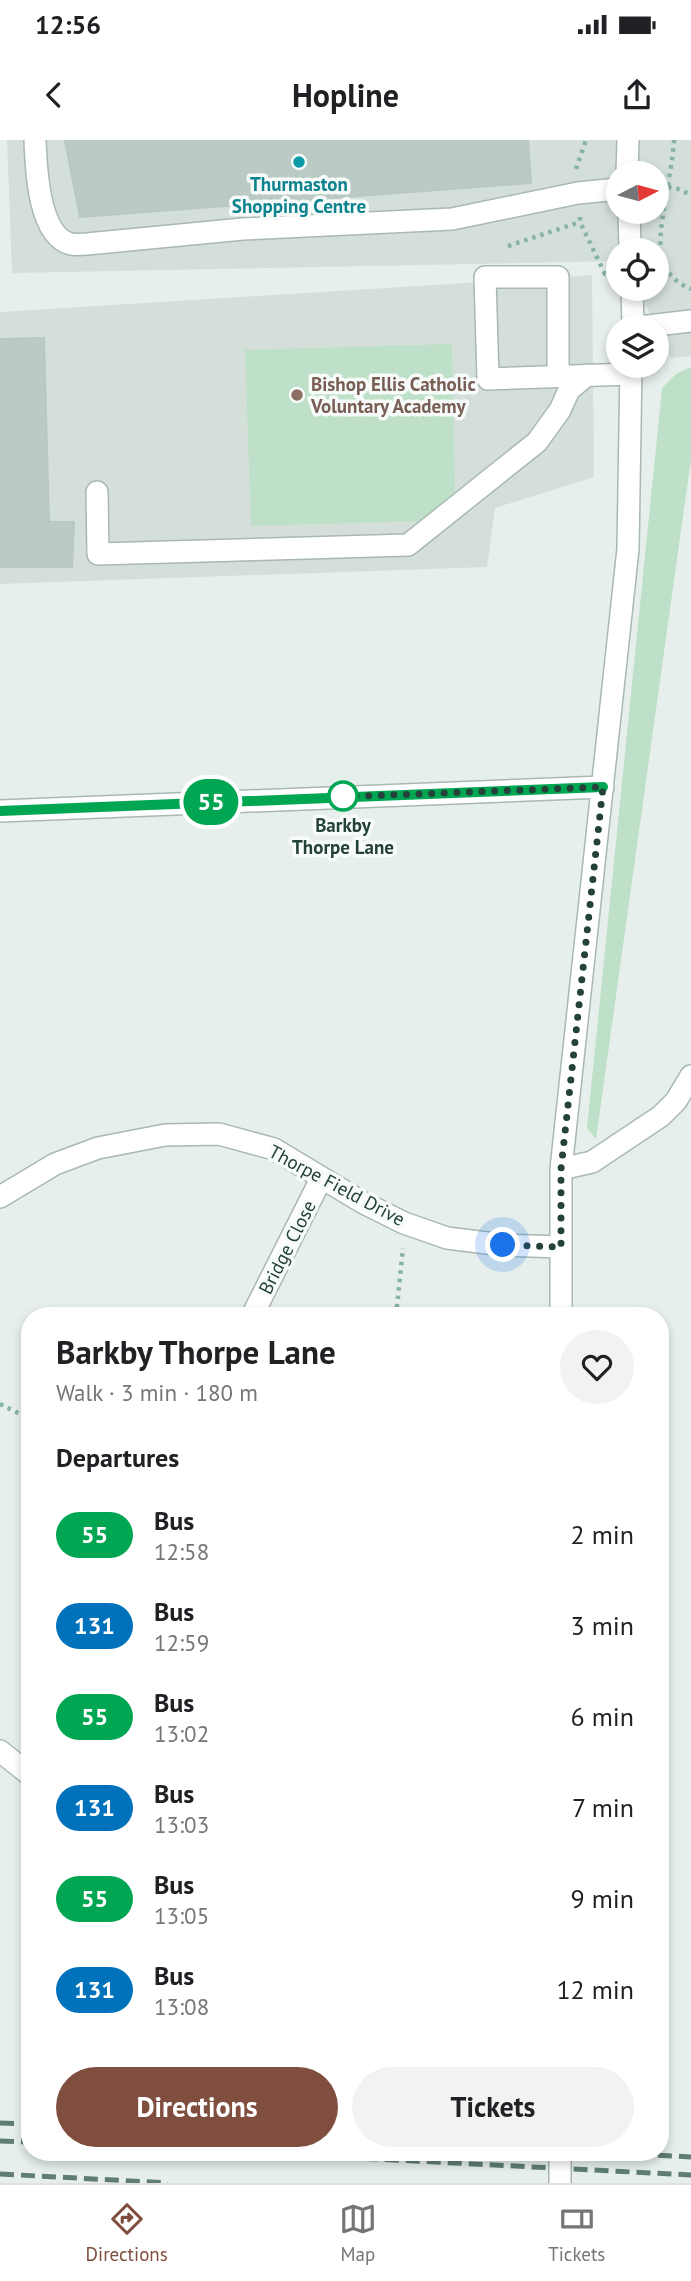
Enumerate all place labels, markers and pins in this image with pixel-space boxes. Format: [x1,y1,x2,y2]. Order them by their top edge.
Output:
marker: Thurmaston Shopping Centre [291,154,307,170]
place label: Thurmaston Shopping Centre [232,172,366,218]
place label: Bishop Ellis Catholic Voluntary Academy [310,372,476,418]
marker: Bishop Ellis Catholic Voluntary Academy [289,387,305,403]
marker: Barkby Thorpe Lane [328,781,358,811]
place label: Barkby Thorpe Lane [292,813,394,859]

